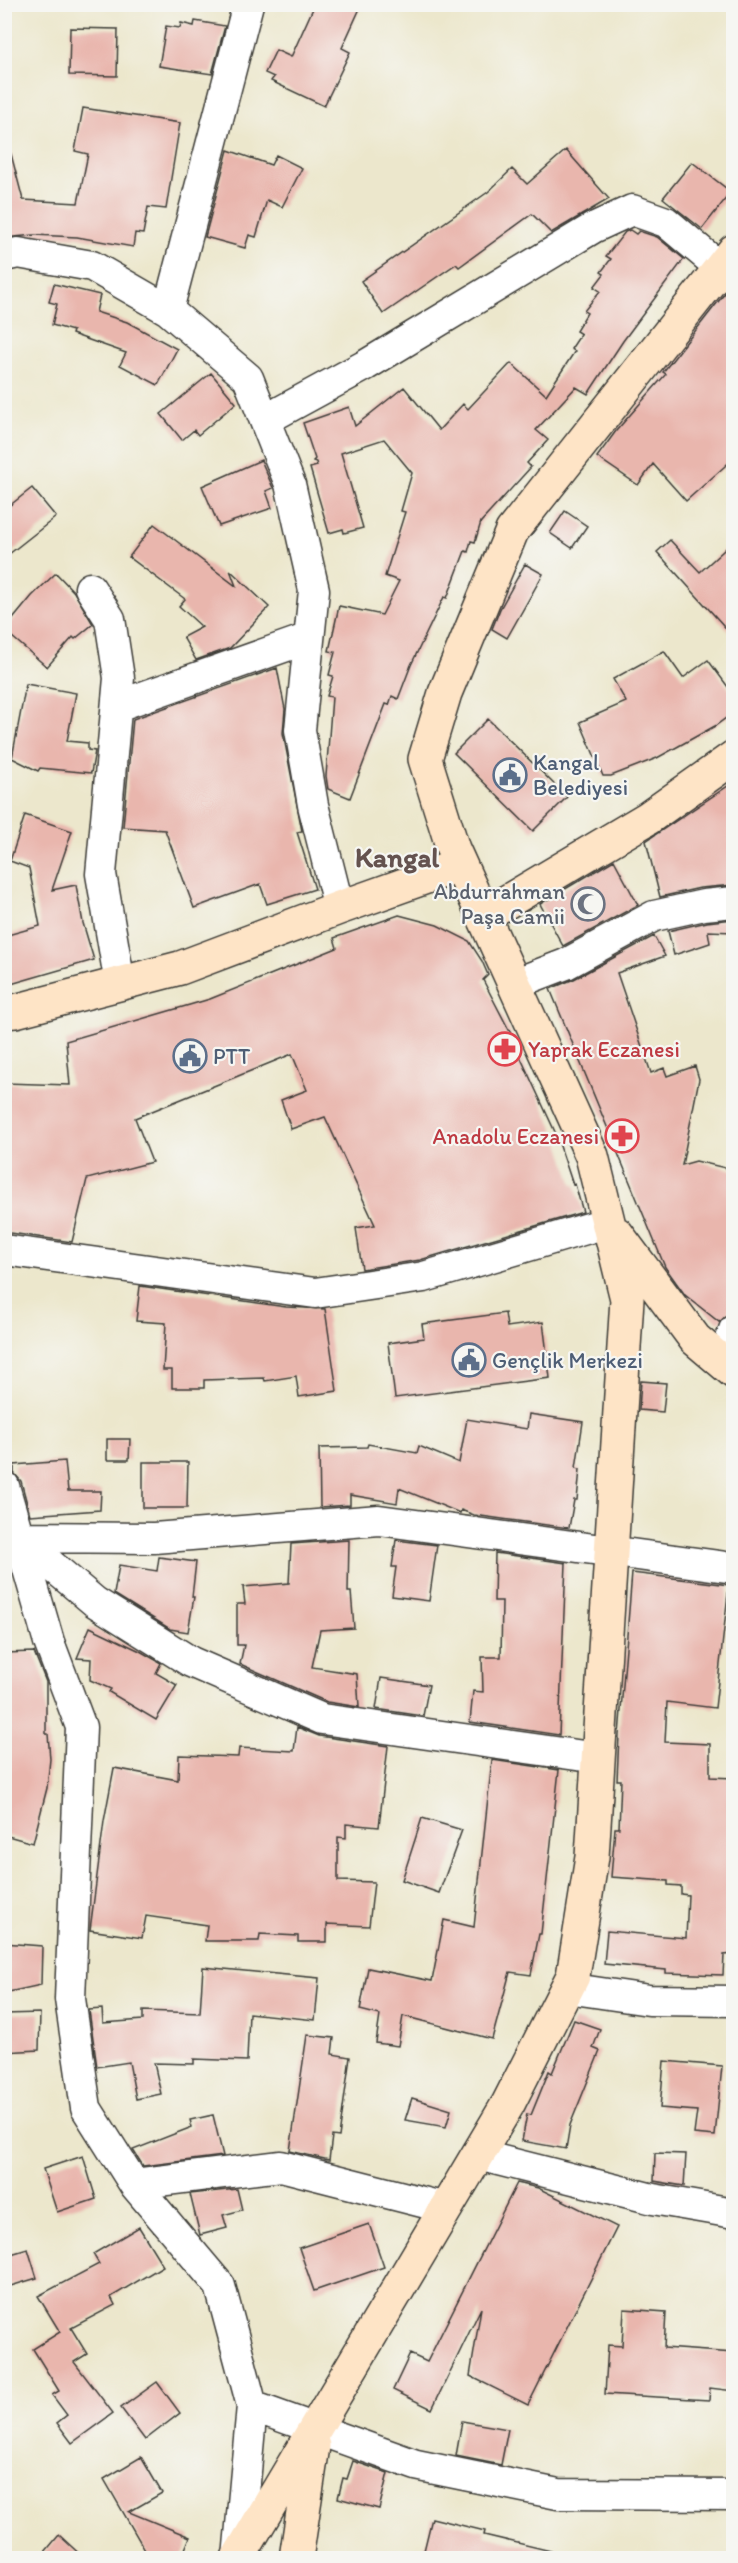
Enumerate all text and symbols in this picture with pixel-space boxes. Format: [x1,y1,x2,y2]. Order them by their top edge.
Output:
place label: Kangal Belediyesi [533,749,628,801]
public building icon: Kangal Belediyesi [492,757,528,793]
district label: Kangal [355,840,439,874]
place label: Abdurrahman Paşa Camii [434,878,566,930]
mosque icon: Abdurrahman Paşa Camii [570,886,606,922]
pharmacy icon: Yaprak Eczanesi [487,1031,523,1067]
place label: Yaprak Eczanesi [528,1036,680,1063]
public building icon: PTT [172,1038,208,1074]
place label: PTT [213,1043,251,1070]
pharmacy icon: Anadolu Eczanesi [604,1118,640,1154]
place label: Anadolu Eczanesi [432,1123,599,1150]
public building icon: Gençlik Merkezi [451,1342,487,1378]
place label: Gençlik Merkezi [492,1347,643,1374]

